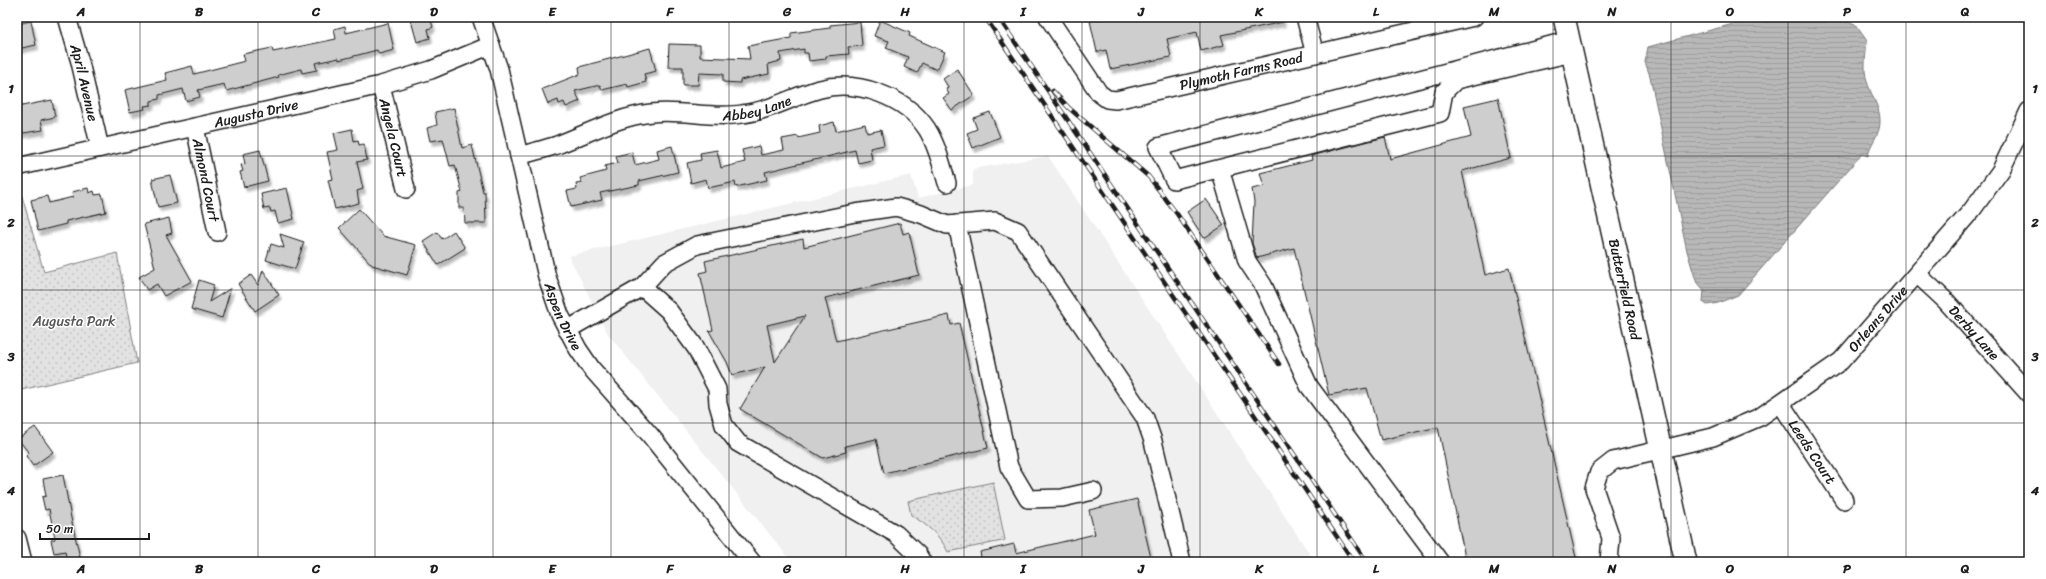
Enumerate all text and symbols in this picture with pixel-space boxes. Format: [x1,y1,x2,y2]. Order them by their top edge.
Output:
text: A [76,0,85,23]
text: B [195,0,204,23]
text: C [311,0,321,23]
text: D [430,0,438,23]
text: E [548,0,557,23]
text: F [665,0,674,23]
text: G [782,0,792,23]
text: H [899,0,910,23]
text: I [1019,0,1027,23]
text: J [1137,0,1145,23]
text: K [1254,0,1264,23]
text: L [1373,0,1380,23]
text: M [1488,0,1500,23]
text: N [1606,0,1617,23]
text: O [1725,0,1735,23]
text: P [1843,0,1851,23]
text: Q [1960,0,1970,23]
street label: April Avenue [63,40,106,124]
street label: Plymoth Farms Road [1177,44,1307,97]
text: 1 [8,77,14,100]
text: 1 [2032,77,2038,100]
street label: Abbey Lane [721,88,795,128]
street label: Augusta Drive [210,92,301,135]
street label: Angela Court [372,94,415,180]
street label: Almond Court [185,135,227,225]
text: 2 [6,211,15,234]
text: 2 [2030,211,2039,234]
street label: Butterfield Road [1601,236,1649,344]
street label: Aspen Drive [537,278,589,355]
street label: Orleans Drive [1841,279,1914,358]
street label: Derby Lane [1942,299,2006,366]
park label: Augusta Park [32,309,116,334]
text: 3 [6,345,15,368]
text: 3 [2030,345,2039,368]
street label: Leeds Court [1782,414,1843,489]
text: 4 [6,479,16,502]
text: 4 [2030,479,2040,502]
scale bar [40,515,149,541]
text: 50 m [46,518,73,540]
text: A [76,557,85,579]
text: B [195,557,204,579]
text: C [311,557,321,579]
text: D [430,557,438,579]
text: E [548,557,557,579]
text: F [665,557,674,579]
text: G [782,557,792,579]
text: H [899,557,910,579]
text: I [1019,557,1027,579]
text: J [1137,557,1145,579]
text: K [1254,557,1264,579]
text: L [1373,557,1380,579]
text: M [1488,557,1500,579]
text: N [1606,557,1617,579]
text: O [1725,557,1735,579]
text: P [1843,557,1851,579]
text: Q [1960,557,1970,579]

